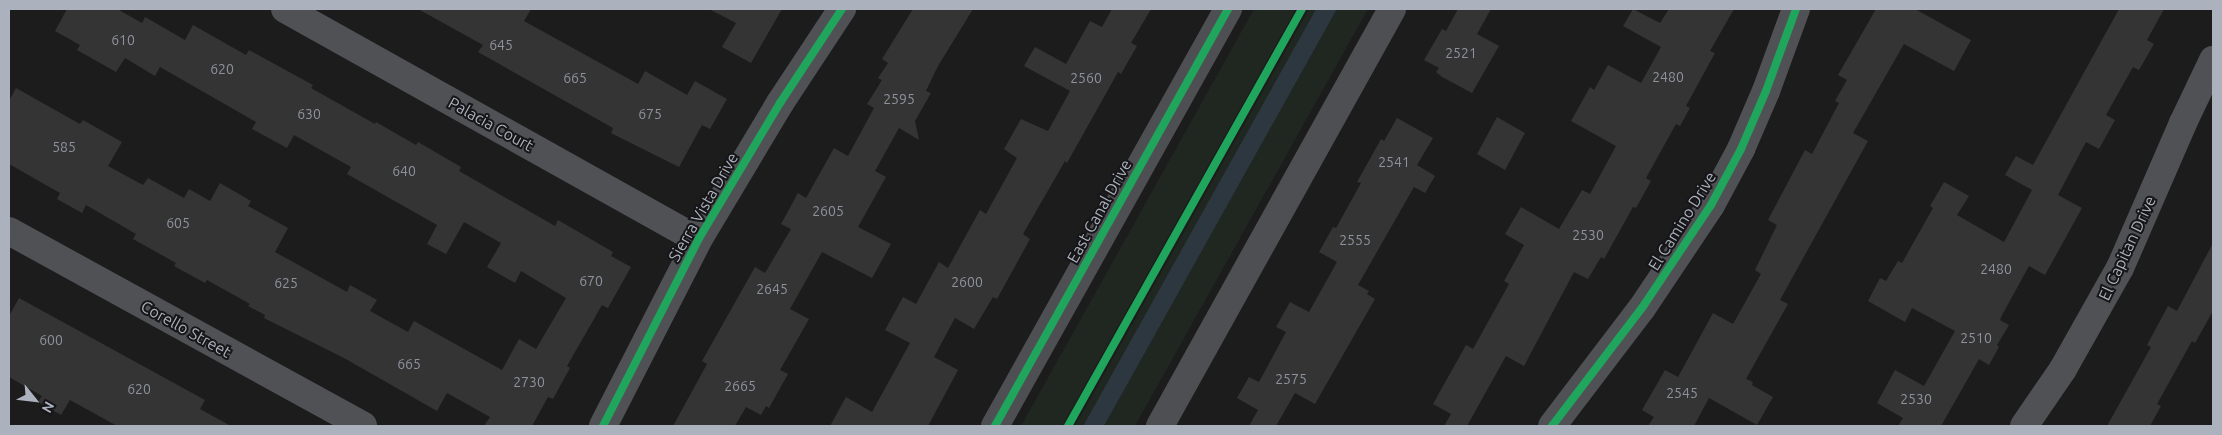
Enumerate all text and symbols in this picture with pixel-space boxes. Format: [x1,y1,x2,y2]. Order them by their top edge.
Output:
house number: 610 [111,32,135,48]
house number: 645 [489,37,513,53]
house number: 2521 [1445,45,1477,61]
house number: 620 [210,61,234,77]
house number: 2480 [1652,69,1684,85]
house number: 665 [563,70,587,86]
house number: 2560 [1070,70,1102,86]
house number: 2595 [883,91,915,107]
street label: Palacia Court [445,93,537,155]
house number: 630 [297,106,321,122]
house number: 675 [638,106,662,122]
house number: 585 [52,139,76,155]
street label: Sierra Vista Drive [664,149,742,265]
house number: 2541 [1378,154,1410,170]
street label: East Canal Drive [1063,156,1135,266]
house number: 640 [392,163,416,179]
street label: El Camino Drive [1644,168,1720,274]
street label: El Capitan Drive [2094,193,2160,303]
house number: 2605 [812,203,844,219]
house number: 605 [166,215,190,231]
house number: 2530 [1572,227,1604,243]
house number: 2555 [1339,232,1371,248]
house number: 2480 [1980,261,2012,277]
house number: 670 [579,273,603,289]
house number: 2600 [951,274,983,290]
house number: 625 [274,275,298,291]
house number: 2645 [756,281,788,297]
street label: Corello Street [138,296,234,362]
house number: 2510 [1960,330,1992,346]
house number: 600 [39,332,63,348]
house number: 665 [397,356,421,372]
house number: 2575 [1275,371,1307,387]
house number: 2730 [513,374,545,390]
north arrow [10,375,60,425]
house number: 2665 [724,378,756,394]
house number: 620 [127,381,151,397]
house number: 2545 [1666,385,1698,401]
house number: 2530 [1900,391,1932,407]
text: N [39,399,58,416]

